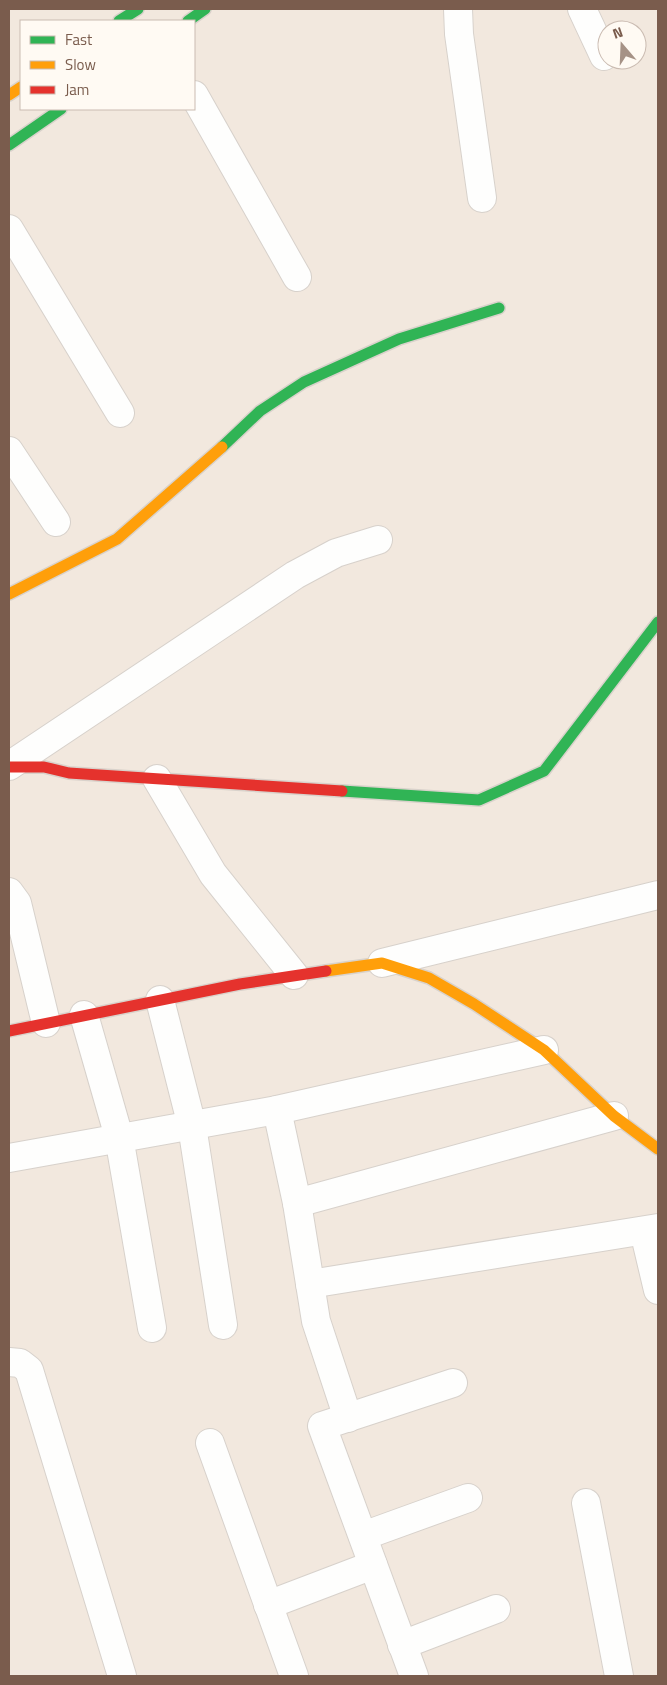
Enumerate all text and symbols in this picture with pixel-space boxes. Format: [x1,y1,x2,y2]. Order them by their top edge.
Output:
legend [20,20,195,110]
north arrow [597,20,647,70]
text: N [610,21,626,44]
text: Fast [65,28,93,51]
text: Slow [65,53,96,76]
text: Jam [65,78,89,101]

